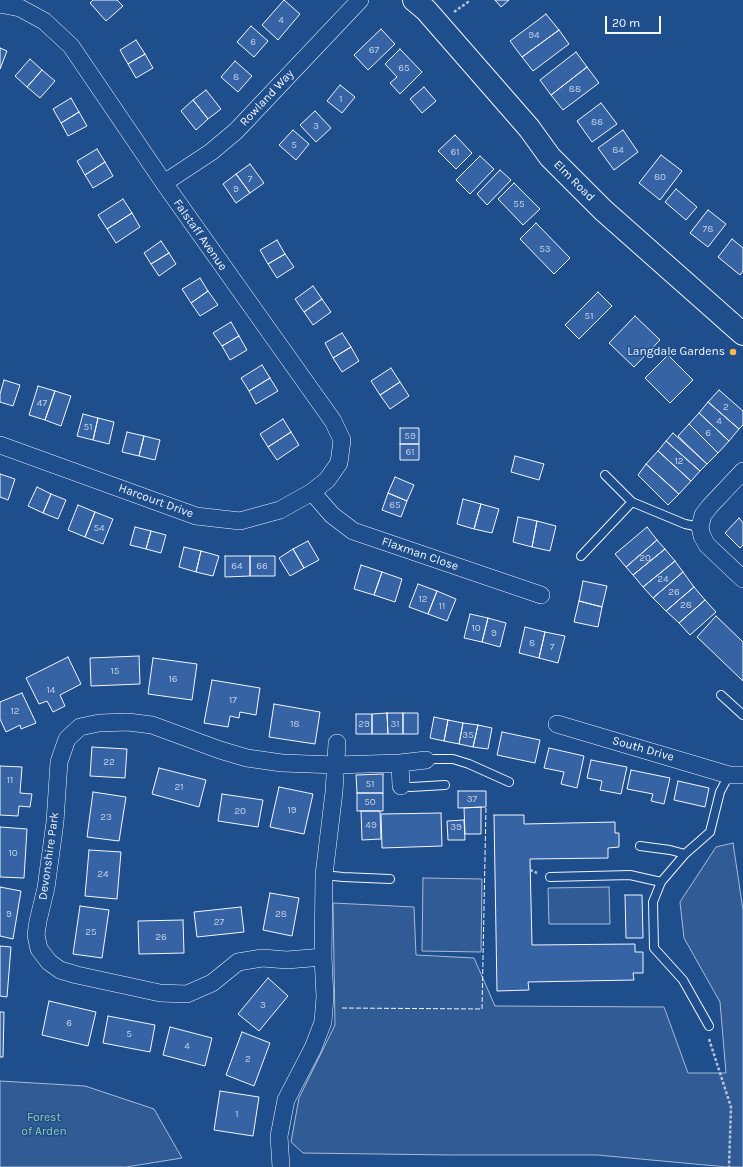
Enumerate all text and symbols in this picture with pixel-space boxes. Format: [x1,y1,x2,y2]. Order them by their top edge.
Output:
scale bar [607,8,663,34]
house number: 4 [278,14,284,26]
text: 20 m [612,16,640,30]
house number: 94 [528,29,540,41]
house number: 6 [250,36,256,48]
house number: 67 [369,44,379,56]
house number: 65 [398,62,410,74]
street label: Rowland Way [237,67,297,129]
house number: 8 [233,71,239,83]
house number: 88 [569,83,581,95]
house number: 1 [339,93,343,105]
house number: 86 [591,116,603,128]
house number: 3 [313,120,319,132]
house number: 5 [291,139,297,151]
house number: 84 [612,144,624,156]
house number: 61 [450,146,460,158]
street label: Elm Road [551,158,597,204]
house number: 80 [654,171,666,183]
house number: 7 [248,173,252,185]
house number: 9 [233,183,239,195]
street label: Falstaff Avenue [170,196,230,274]
house number: 55 [513,198,525,210]
house number: 78 [703,223,713,235]
house number: 53 [539,243,551,255]
house number: 51 [585,310,593,322]
place label: Langdale Gardens [627,345,725,359]
marker: Langdale Gardens [728,347,738,357]
house number: 47 [37,397,47,409]
house number: 2 [723,401,729,413]
house number: 4 [716,415,722,427]
house number: 51 [84,421,92,433]
house number: 6 [705,427,711,439]
house number: 59 [404,430,416,442]
house number: 61 [405,446,415,458]
house number: 12 [674,455,684,467]
street label: Harcourt Drive [117,481,195,521]
house number: 65 [389,499,401,511]
house number: 54 [93,522,105,534]
street label: Flaxman Close [380,534,460,574]
house number: 20 [639,552,651,564]
house number: 64 [231,560,243,572]
house number: 66 [256,560,268,572]
house number: 24 [657,573,669,585]
house number: 26 [668,586,680,598]
house number: 12 [418,593,428,605]
house number: 28 [680,599,692,611]
house number: 11 [439,600,445,612]
house number: 10 [471,622,481,634]
house number: 9 [491,627,497,639]
house number: 8 [529,637,535,649]
house number: 7 [550,641,554,653]
house number: 15 [111,665,119,677]
house number: 16 [168,673,178,685]
house number: 14 [47,684,55,696]
house number: 17 [229,694,237,706]
house number: 12 [10,705,20,717]
house number: 18 [290,718,300,730]
house number: 29 [358,718,370,730]
house number: 31 [390,718,400,730]
house number: 35 [462,729,474,741]
street label: South Drive [610,733,676,765]
house number: 22 [103,756,115,768]
house number: 11 [7,774,13,786]
house number: 51 [366,778,374,790]
house number: 21 [174,781,184,793]
house number: 37 [467,793,477,805]
house number: 50 [364,796,376,808]
house number: 19 [287,804,297,816]
house number: 20 [234,805,246,817]
street label: Devonshire Park [36,811,62,901]
house number: 23 [100,811,112,823]
house number: 49 [365,819,377,831]
house number: 39 [450,821,462,833]
house number: 10 [8,847,18,859]
house number: 24 [97,868,109,880]
house number: 9 [6,908,12,920]
house number: 28 [275,908,287,920]
house number: 27 [214,916,224,928]
house number: 25 [85,926,97,938]
house number: 26 [155,931,167,943]
house number: 3 [260,999,266,1011]
house number: 6 [66,1017,72,1029]
house number: 5 [126,1028,132,1040]
house number: 4 [184,1040,190,1052]
house number: 2 [245,1053,251,1065]
house number: 1 [235,1108,239,1120]
park label: Forest of Arden [21,1111,67,1139]

